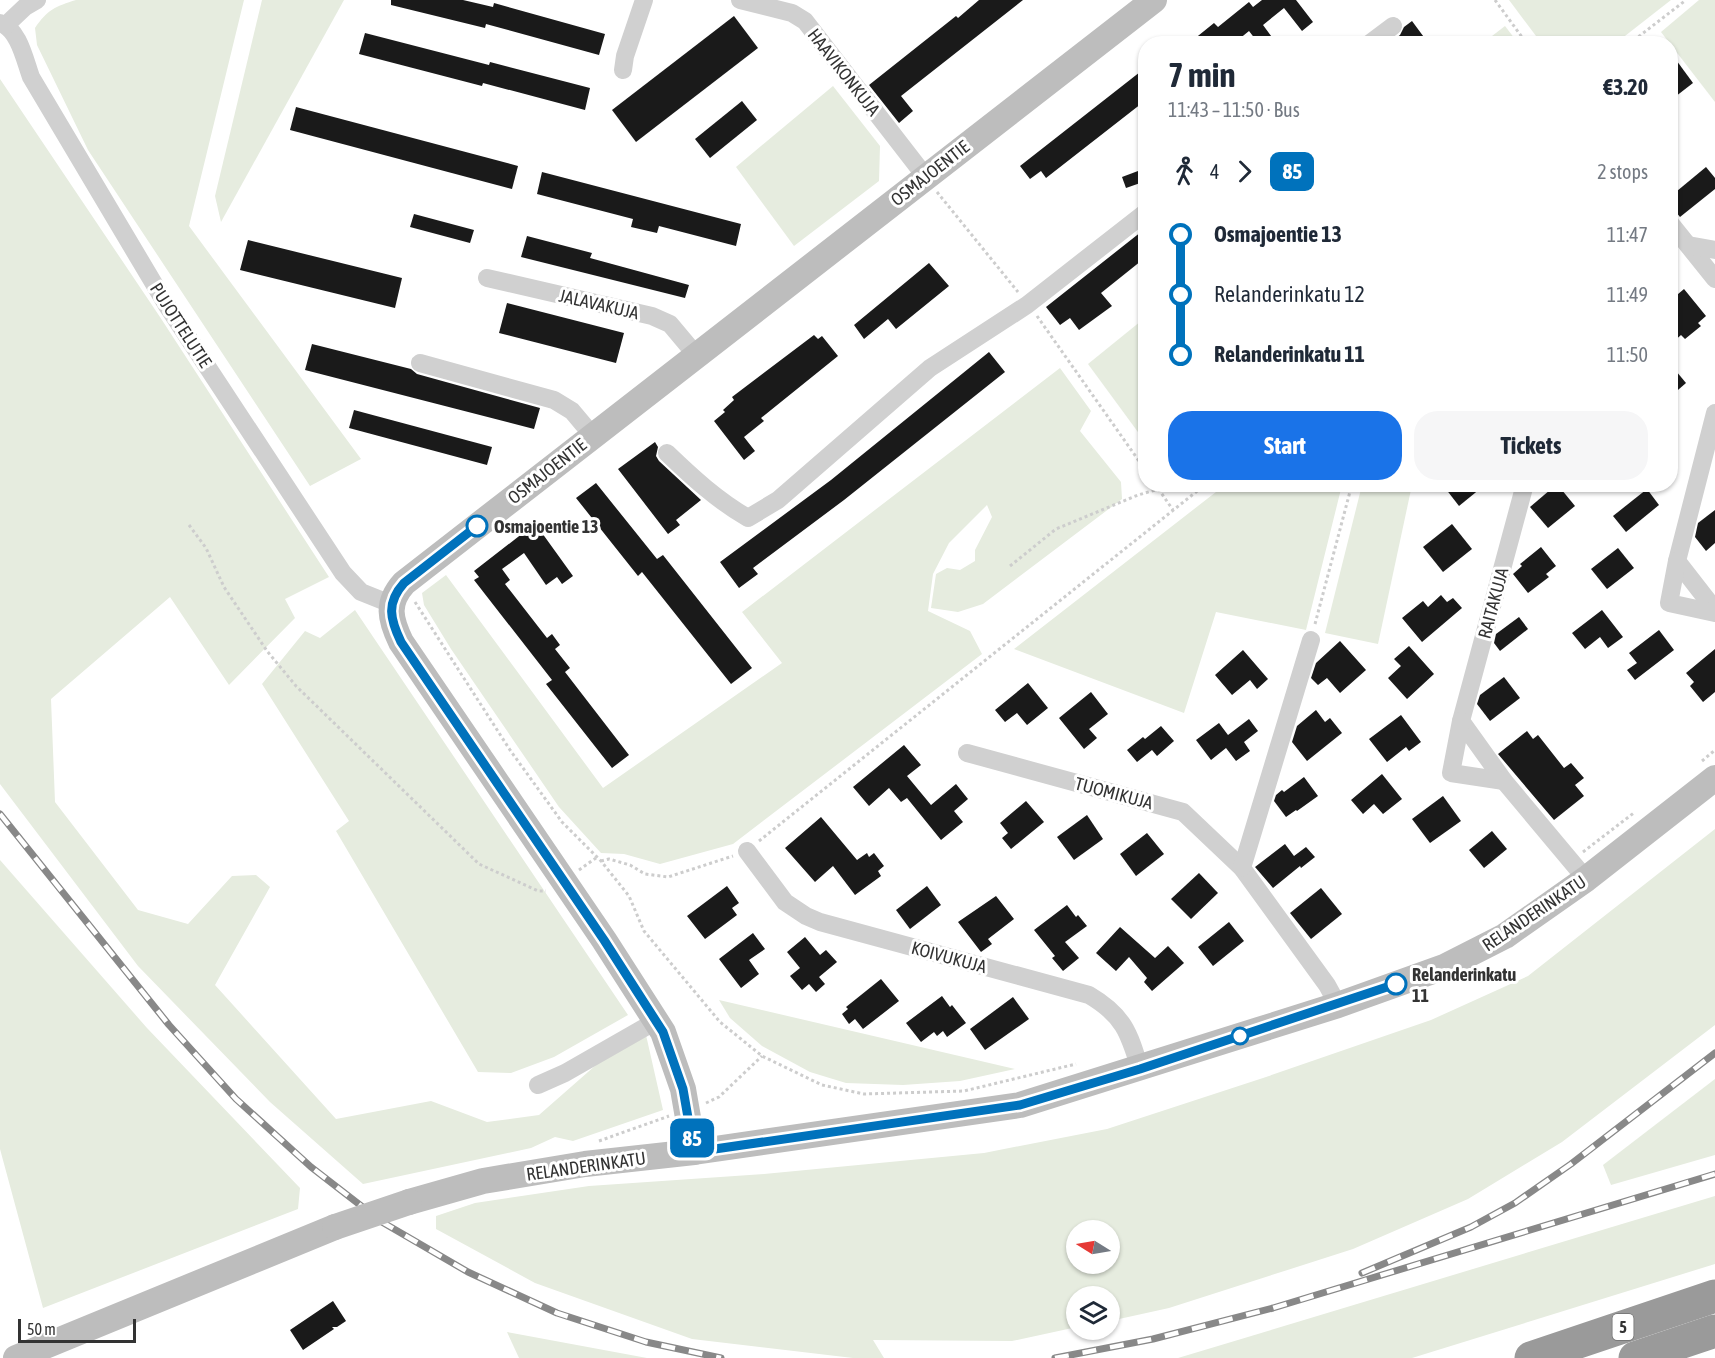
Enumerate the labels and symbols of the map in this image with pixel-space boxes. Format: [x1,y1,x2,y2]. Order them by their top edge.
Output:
street label: HAAVIKONKUJA [804,24,885,120]
street label: OSMAJOENTIE [887,136,974,210]
street label: PUJOTTELUTIE [146,279,216,371]
street label: JALAVAKUJA [557,285,641,323]
street label: OSMAJOENTIE [504,434,591,508]
marker: Osmajoentie 13 [466,515,488,537]
place label: Osmajoentie 13 [494,516,599,537]
street label: RAITAKUJA [1473,565,1513,641]
street label: TUOMIKUJA [1073,773,1155,814]
street label: RELANDERINKATU [1478,871,1590,955]
street label: KOIVUKUJA [909,937,989,977]
place label: Relanderinkatu 11 [1412,964,1516,1006]
marker: Relanderinkatu 11 [1385,973,1407,995]
unlabelled marker [1231,1027,1249,1045]
line badge: 85 [665,1118,719,1158]
street label: RELANDERINKATU [525,1147,647,1185]
north arrow [1066,1220,1120,1274]
road number: 5 [1612,1314,1634,1340]
scale bar [18,1316,136,1344]

